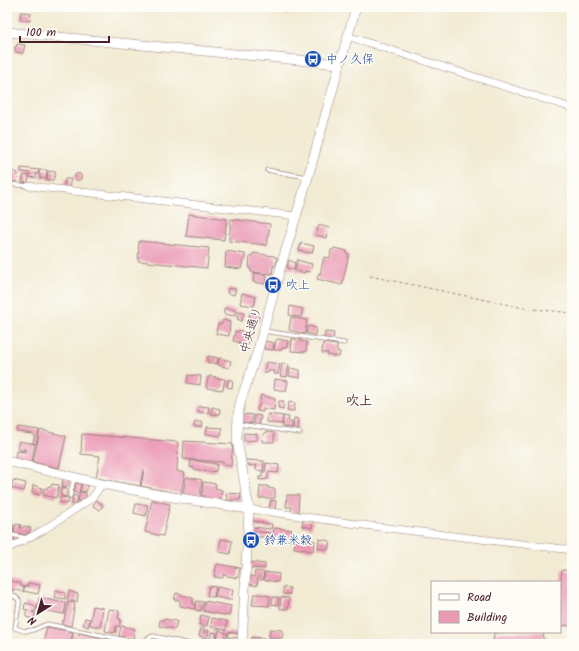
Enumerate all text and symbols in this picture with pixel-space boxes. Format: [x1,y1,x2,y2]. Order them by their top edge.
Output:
scale bar [20,18,109,44]
text: 100 m [26,23,57,42]
bus stop icon: 中ノ久保 [303,49,323,69]
place label: 中ノ久保 [326,50,374,69]
bus stop icon: 吹上 [263,275,283,295]
place label: 吹上 [286,276,310,295]
street label: 中央通り [235,304,267,356]
district label: 吹上 [346,391,372,412]
bus stop icon: 鈴兼米穀 [241,530,261,550]
place label: 鈴兼米穀 [264,531,312,550]
legend [431,581,561,633]
text: Road [467,588,492,607]
north arrow [18,593,58,633]
text: Building [467,608,507,627]
text: N [24,611,41,629]

